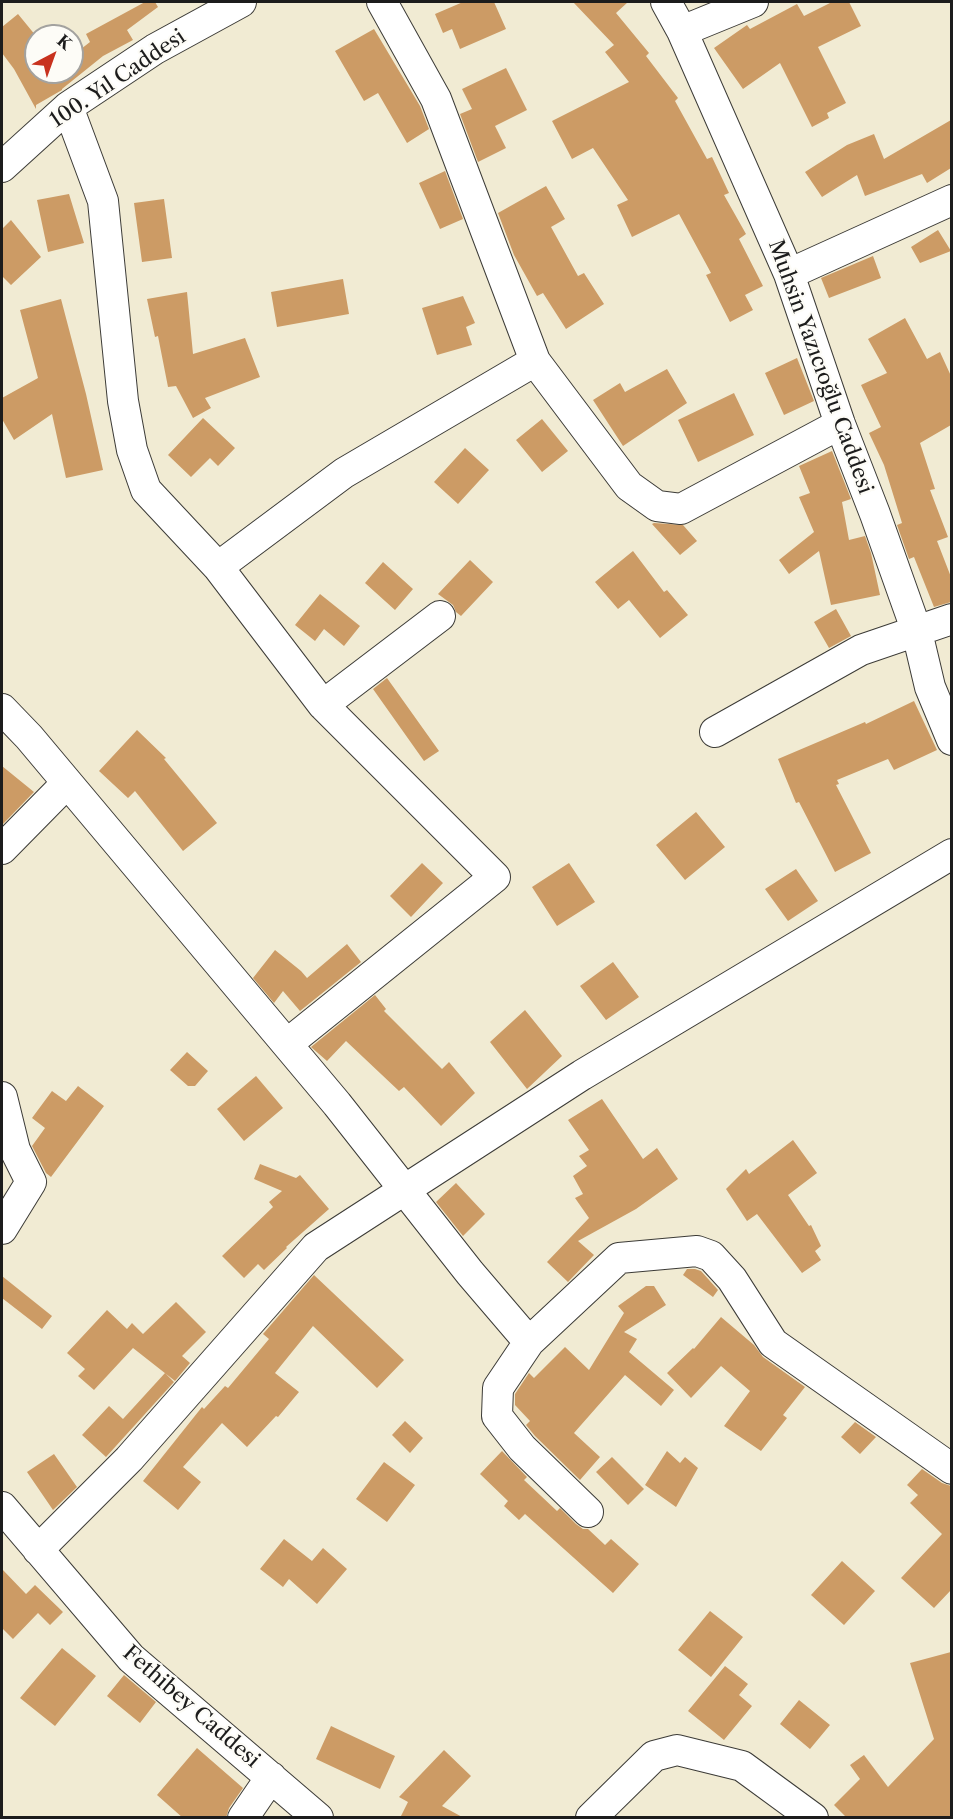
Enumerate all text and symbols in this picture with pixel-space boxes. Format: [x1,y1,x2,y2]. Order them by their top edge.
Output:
north arrow [24,24,84,84]
street label: 100. Yıl Caddesi [46,24,190,134]
text: K [53,30,76,54]
street label: Muhsin Yazıcıoğlu Caddesi [762,237,878,497]
street label: Fethibey Caddesi [117,1641,265,1773]

